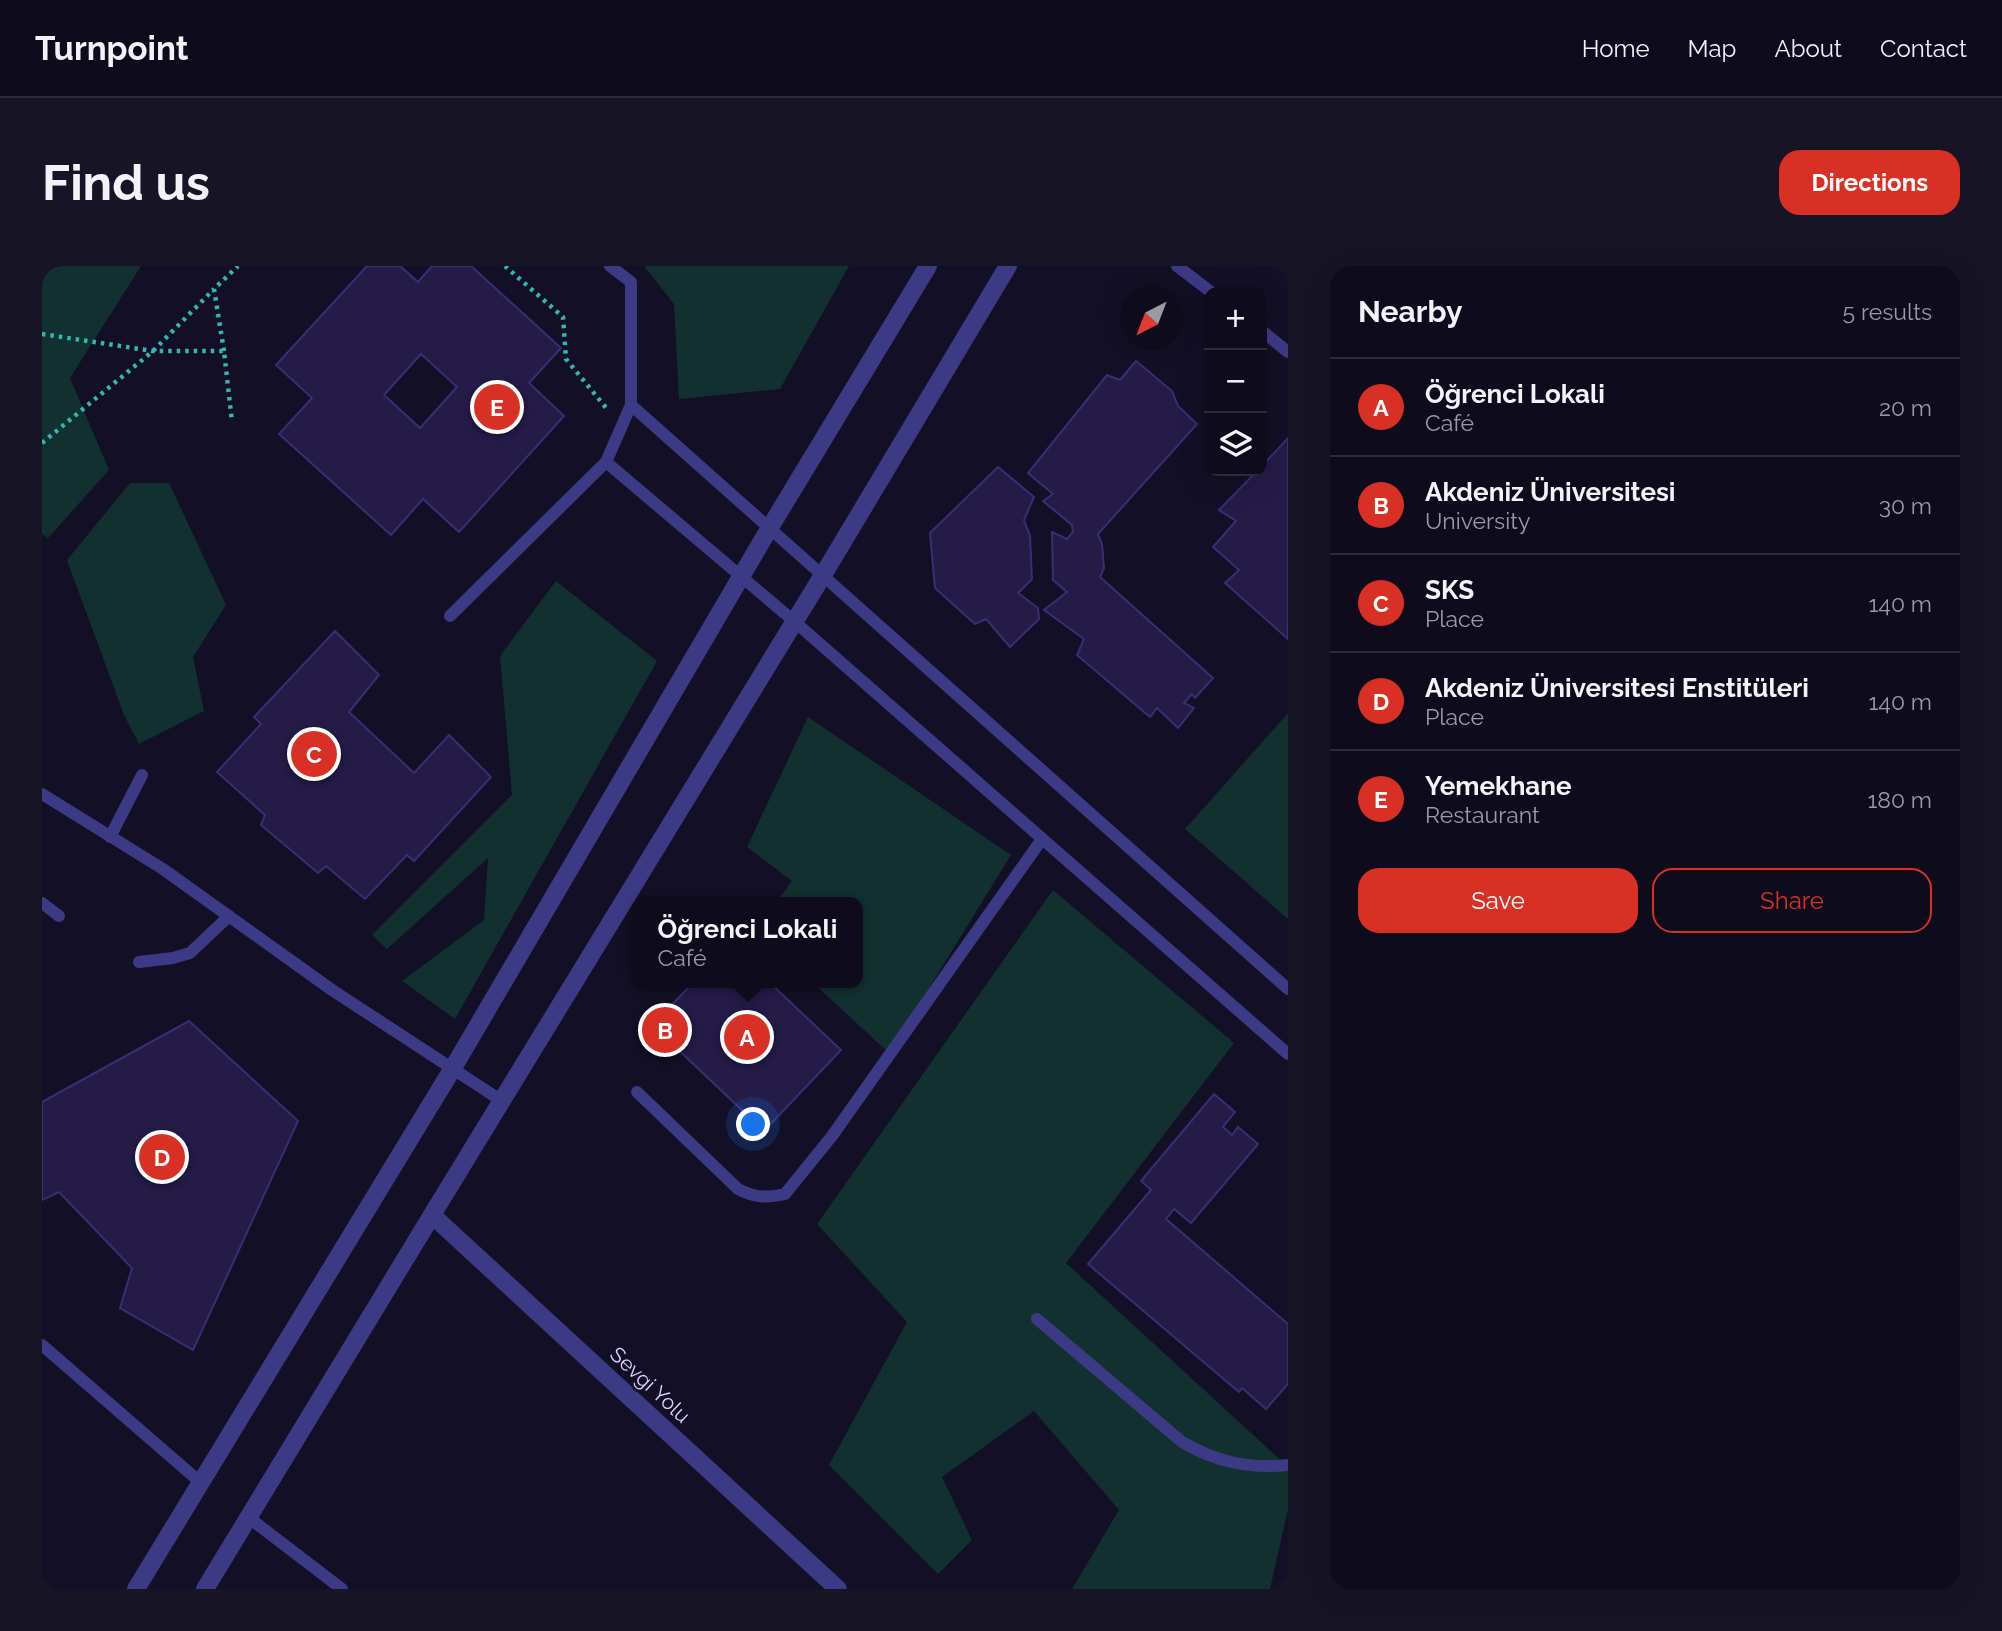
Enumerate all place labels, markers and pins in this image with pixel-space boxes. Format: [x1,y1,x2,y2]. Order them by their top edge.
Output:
pin: E [474,381,520,433]
pin: C [291,728,337,780]
pin: B [642,1004,688,1056]
pin: A [724,1011,770,1063]
pin: D [139,1131,185,1183]

